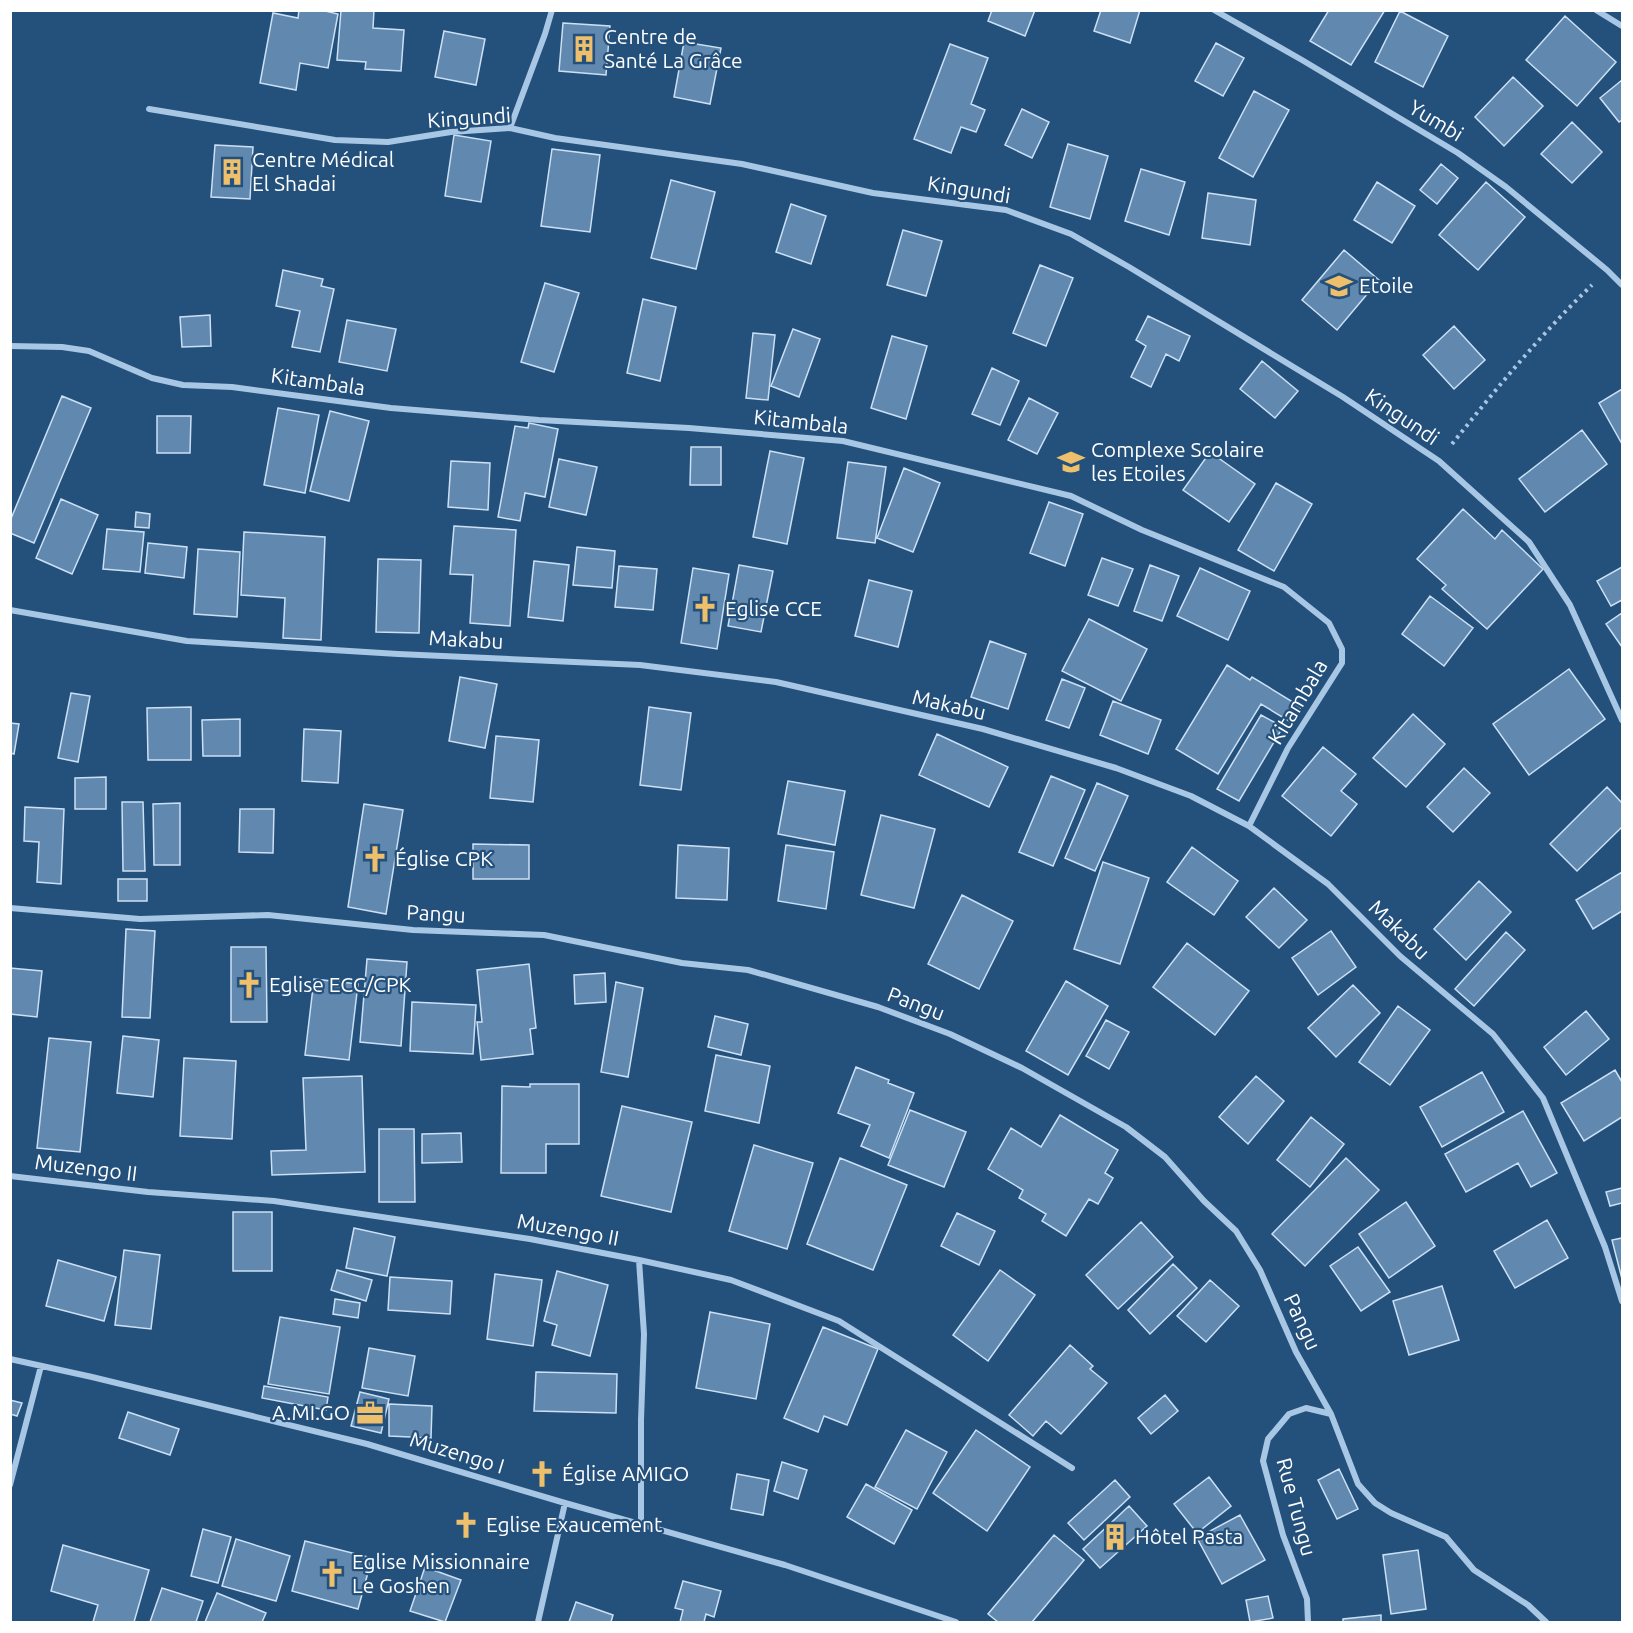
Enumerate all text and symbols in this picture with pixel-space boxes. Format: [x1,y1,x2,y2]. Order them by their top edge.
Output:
place label: Centre de Santé La Grâce [604,24,743,72]
building icon: Centre de Santé La Grâce [569,34,599,64]
street label: Yumbi [1405,95,1468,146]
street label: Kingundi [426,102,512,132]
place label: Centre Médical El Shadai [252,147,394,195]
building icon: Centre Médical El Shadai [217,157,247,187]
street label: Kingundi [926,171,1012,207]
school or university icon: Etoile [1324,271,1354,301]
place label: Etoile [1359,273,1413,297]
street label: Kitambala [270,363,367,399]
street label: Kingundi [1361,383,1444,450]
street label: Kitambala [753,404,850,438]
place label: Complexe Scolaire les Etoiles [1091,437,1264,485]
school or university icon: Complexe Scolaire les Etoiles [1056,447,1086,477]
church icon: Eglise CCE [690,594,720,624]
place label: Eglise CCE [725,596,822,620]
street label: Makabu [428,625,504,653]
street label: Kitambala [1262,655,1332,748]
street label: Makabu [910,684,988,724]
church icon: Église CPK [360,844,390,874]
place label: Église CPK [395,846,493,870]
street label: Makabu [1364,895,1435,964]
street label: Pangu [406,899,466,927]
church icon: Eglise ECC/CPK [234,970,264,1000]
place label: Eglise ECC/CPK [269,972,412,996]
street label: Pangu [884,981,948,1025]
street label: Muzengo II [33,1149,139,1185]
street label: Muzengo II [515,1208,621,1250]
street label: Pangu [1280,1290,1326,1353]
office icon: A.MI.GO [355,1398,385,1428]
place label: A.MI.GO [272,1400,350,1424]
street label: Muzengo I [407,1426,508,1478]
street label: Rue Tungu [1272,1455,1322,1558]
church icon: Église AMIGO [527,1459,557,1489]
place label: Église AMIGO [562,1461,689,1485]
church icon: Eglise Exaucement [451,1510,481,1540]
place label: Eglise Exaucement [486,1512,662,1536]
building icon: Hôtel Pasta [1100,1522,1130,1552]
place label: Hôtel Pasta [1135,1524,1243,1548]
place label: Eglise Missionnaire Le Goshen [352,1549,530,1597]
church icon: Eglise Missionnaire Le Goshen [317,1559,347,1589]

